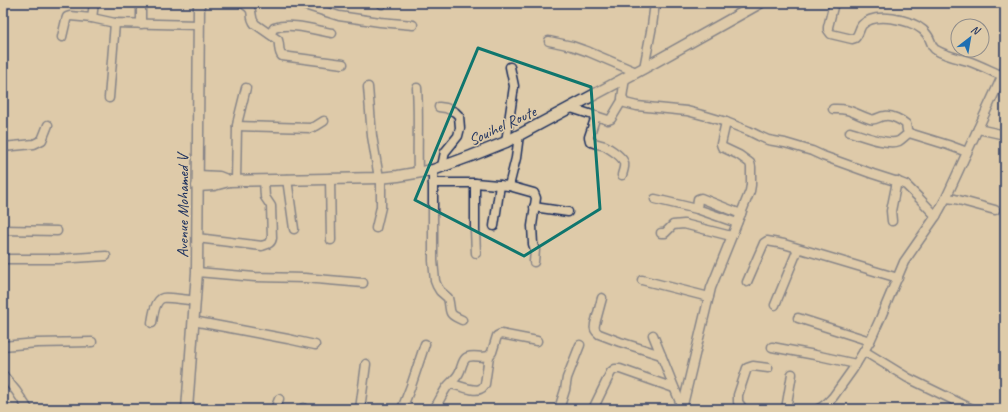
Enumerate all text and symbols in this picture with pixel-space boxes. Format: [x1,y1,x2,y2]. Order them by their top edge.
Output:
north arrow [950,18,990,58]
text: N [969,22,984,38]
street label: Souihel Route [466,101,541,150]
street label: Avenue Mohamed V [173,151,193,258]

